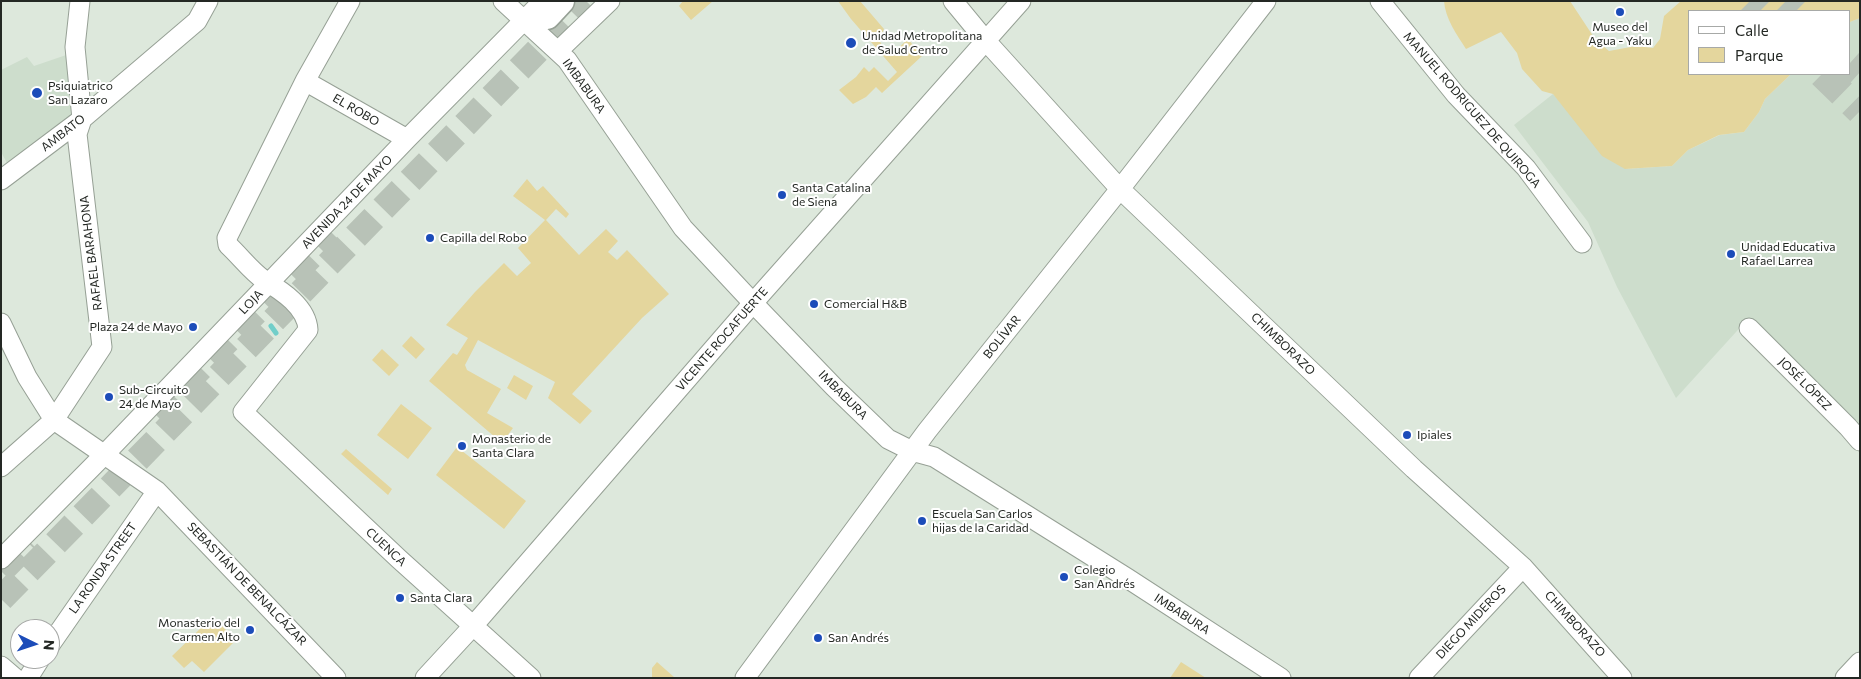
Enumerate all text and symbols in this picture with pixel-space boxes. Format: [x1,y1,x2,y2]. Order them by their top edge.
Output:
marker: Museo del Agua - Yaku [1614,6,1626,18]
legend [1688,10,1851,75]
place label: Museo del Agua - Yaku [1588,20,1652,48]
text: Calle [1735,21,1769,39]
place label: Unidad Metropolitana de Salud Centro [862,29,982,57]
street label: MANUEL RODRIGUEZ DE QUIROGA [1400,29,1544,191]
marker: Unidad Metropolitana de Salud Centro [844,36,858,50]
text: Parque [1735,46,1783,64]
street label: IMBABURA [559,56,609,116]
place label: Psiquiatrico San Lazaro [48,79,113,107]
marker: Psiquiatrico San Lazaro [30,86,44,100]
street label: EL ROBO [330,91,382,129]
street label: AMBATO [38,111,88,155]
street label: AVENIDA 24 DE MAYO [299,152,395,252]
place label: Santa Catalina de Siena [792,181,871,209]
marker: Santa Catalina de Siena [776,189,788,201]
street label: RAFAEL BARAHONA [77,195,105,311]
place label: Capilla del Robo [440,231,527,245]
marker: Capilla del Robo [424,232,436,244]
place label: Unidad Educativa Rafael Larrea [1741,240,1835,268]
marker: Unidad Educativa Rafael Larrea [1725,248,1737,260]
street label: VICENTE ROCAFUERTE [673,284,771,394]
street label: LOJA [236,287,266,317]
place label: Comercial H&B [824,297,907,311]
marker: Comercial H&B [808,298,820,310]
street label: CHIMBORAZO [1248,310,1318,378]
street label: BOLÍVAR [980,312,1024,362]
place label: Plaza 24 de Mayo [89,320,183,334]
marker: Plaza 24 de Mayo [187,321,199,333]
street label: JOSÉ LÓPEZ [1776,355,1834,413]
street label: IMBABURA [815,367,871,423]
place label: Sub-Circuito 24 de Mayo [119,383,189,411]
marker: Sub-Circuito 24 de Mayo [103,391,115,403]
place label: Ipiales [1417,428,1452,442]
marker: Ipiales [1401,429,1413,441]
place label: Monasterio de Santa Clara [472,432,551,460]
marker: Monasterio de Santa Clara [456,440,468,452]
place label: Escuela San Carlos hijas de la Caridad [932,507,1032,535]
marker: Escuela San Carlos hijas de la Caridad [916,515,928,527]
street label: SEBASTIÁN DE BENALCÁZAR [184,519,310,649]
street label: LA RONDA STREET [66,520,140,616]
street label: CUENCA [363,525,409,569]
place label: Colegio San Andrés [1074,563,1135,591]
marker: Colegio San Andrés [1058,571,1070,583]
street label: DIEGO MIDEROS [1433,582,1509,662]
street label: CHIMBORAZO [1542,588,1608,660]
place label: Santa Clara [410,591,472,605]
street label: IMBABURA [1151,591,1213,637]
marker: Santa Clara [394,592,406,604]
place label: Monasterio del Carmen Alto [158,616,240,644]
north arrow [10,619,60,669]
marker: Monasterio del Carmen Alto [244,624,256,636]
place label: San Andrés [828,631,889,645]
marker: San Andrés [812,632,824,644]
text: N [41,639,58,651]

